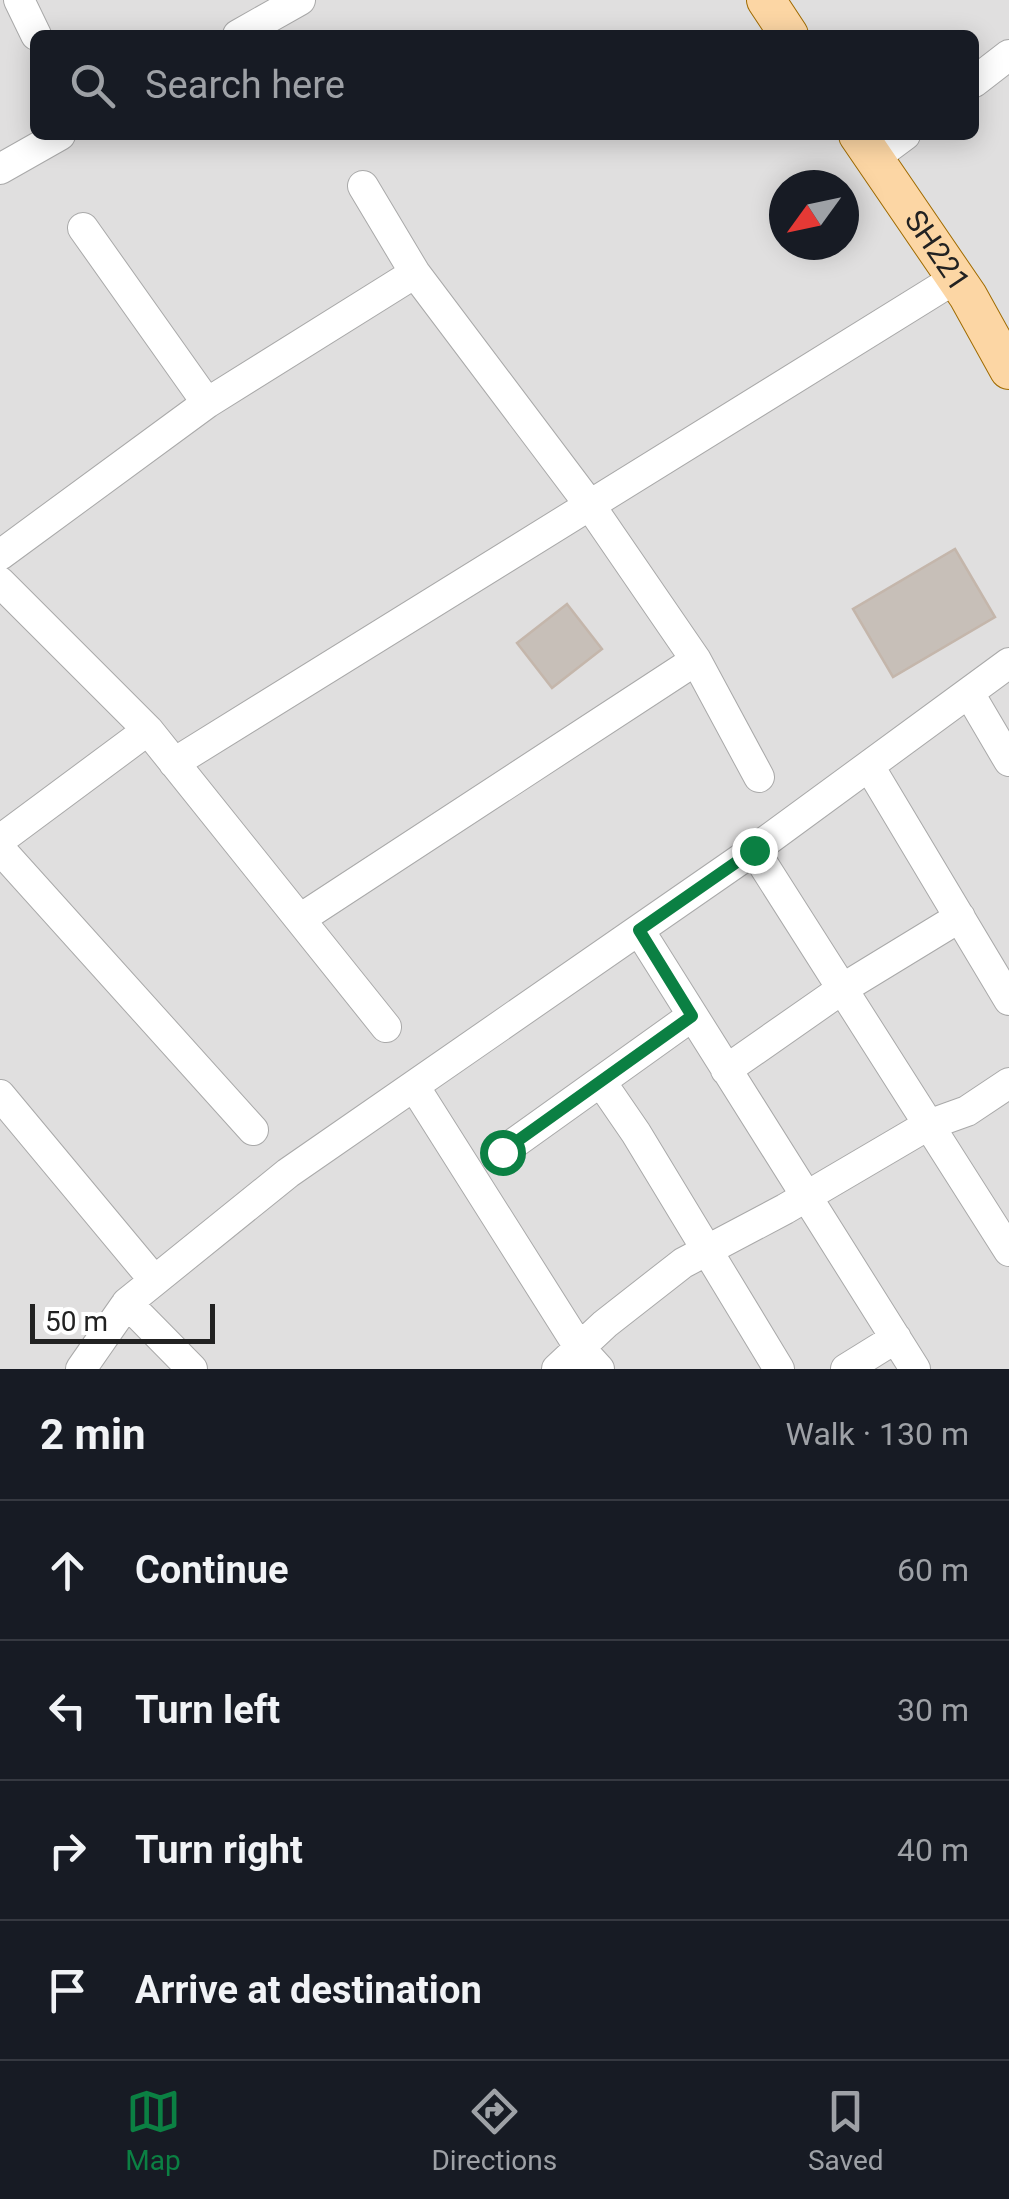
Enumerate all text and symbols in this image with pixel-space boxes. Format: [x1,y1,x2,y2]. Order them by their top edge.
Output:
search box [30,30,979,140]
icon: search [65,58,120,113]
text: Search here [145,63,345,107]
north arrow [769,170,859,260]
street label: SH221 [898,203,977,297]
route end [732,828,778,874]
route start [480,1130,526,1176]
scale bar [30,1299,215,1344]
text: 50 m [45,1305,108,1338]
text: 2 min [40,1410,146,1459]
text: Walk · 130 m [786,1415,969,1453]
icon: ahead [40,1543,95,1598]
text: Continue [135,1548,289,1592]
text: 60 m [897,1551,969,1589]
icon: left [40,1683,95,1738]
text: Turn left [135,1688,280,1732]
text: 30 m [897,1691,969,1729]
icon: right [40,1823,95,1878]
text: Turn right [135,1828,303,1872]
text: 40 m [897,1831,969,1869]
icon: arrive [40,1963,95,2018]
text: Arrive at destination [135,1968,482,2012]
tab: Map [125,2084,181,2177]
tab: Directions [431,2084,557,2177]
tab: Saved [808,2084,884,2177]

